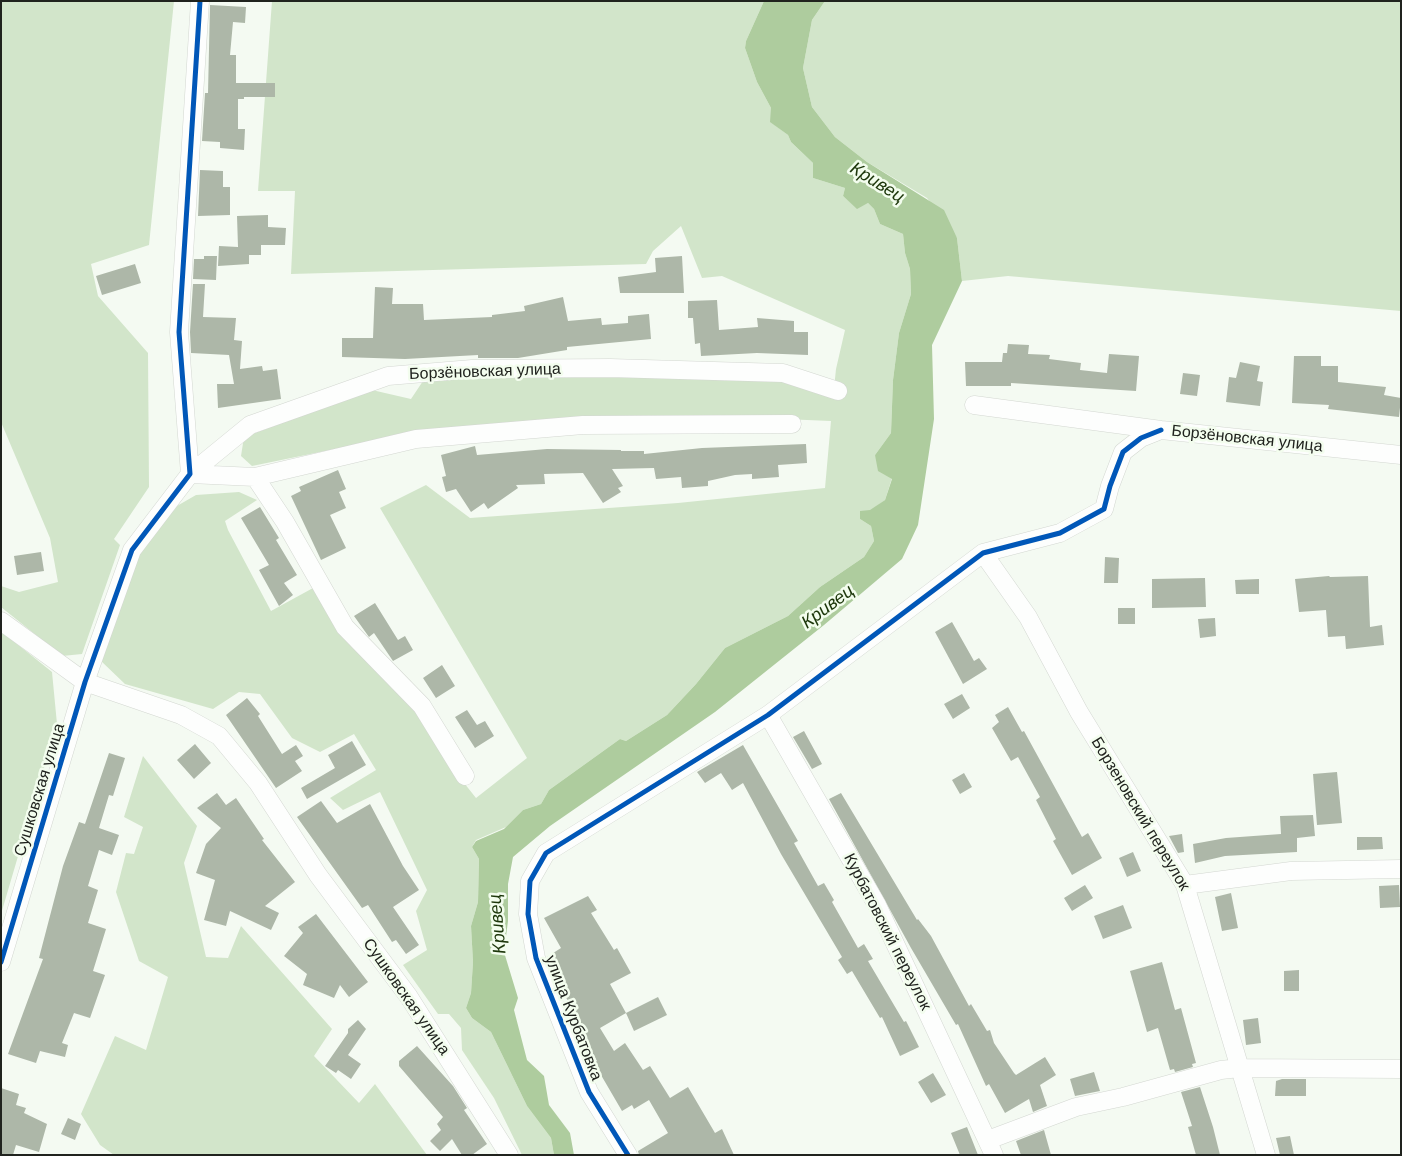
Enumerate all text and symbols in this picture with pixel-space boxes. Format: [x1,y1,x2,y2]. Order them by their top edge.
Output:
water label: Кривец [846,158,908,208]
street label: Борзёновская улица [409,360,561,384]
street label: Борзёновская улица [1171,422,1323,456]
water label: Кривец [798,580,858,634]
street label: Сушковская улица [11,721,69,859]
street label: Борзеновский переулок [1087,734,1193,894]
street label: Курбатовский переулок [839,850,935,1014]
water label: Кривец [485,893,511,955]
street label: Сушковская улица [359,935,453,1059]
street label: улица Курбатовка [540,953,606,1083]

